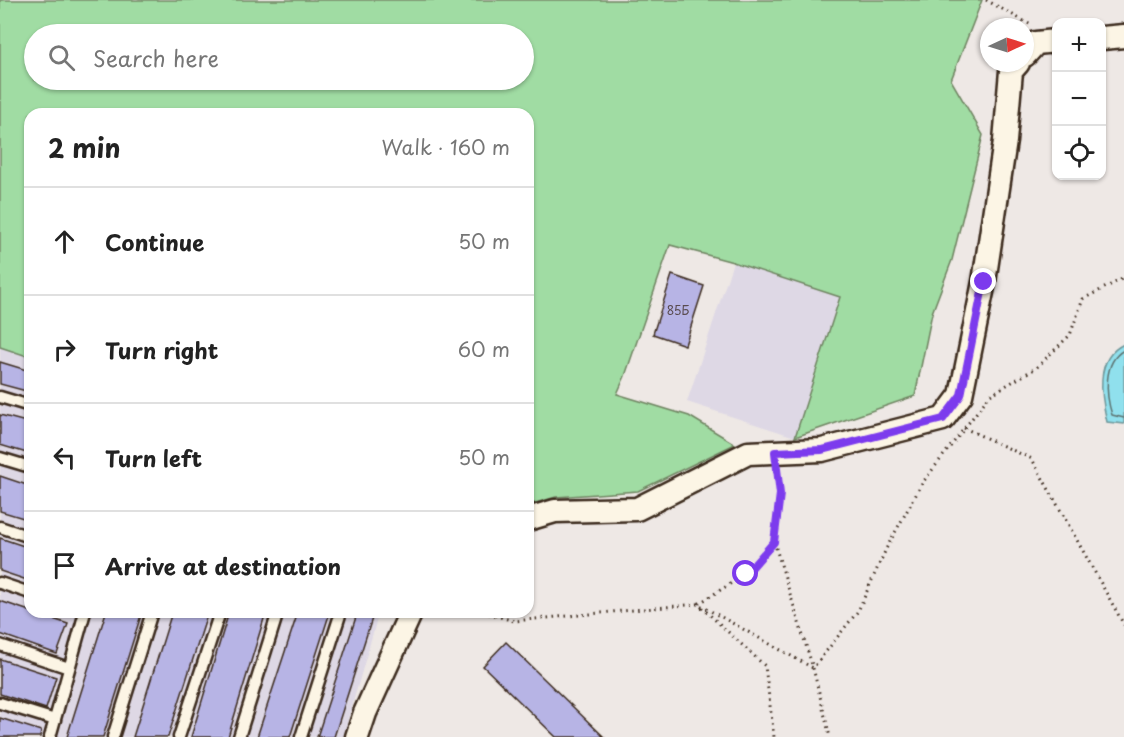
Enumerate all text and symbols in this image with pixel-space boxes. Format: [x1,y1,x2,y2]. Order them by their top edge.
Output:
north arrow [980,18,1034,72]
map controls [1052,18,1106,180]
button: + [1052,18,1106,72]
search box [24,24,534,90]
icon: search [45,41,78,74]
text: Search here [93,41,219,74]
button: − [1052,72,1106,126]
button: locate [1052,126,1106,180]
text: 2 min [48,128,121,167]
text: Walk · 160 m [382,132,510,162]
icon: ahead [48,225,81,258]
text: Continue [105,225,204,258]
text: 50 m [458,226,510,256]
route end [970,268,996,294]
house number: 85Б [667,301,689,319]
icon: right [48,333,81,366]
text: Turn right [105,333,218,366]
text: 60 m [458,334,510,364]
icon: left [48,441,81,474]
text: Turn left [105,441,202,474]
text: 50 m [458,442,510,472]
icon: arrive [48,549,81,582]
text: Arrive at destination [105,549,341,582]
route start [732,560,758,586]

